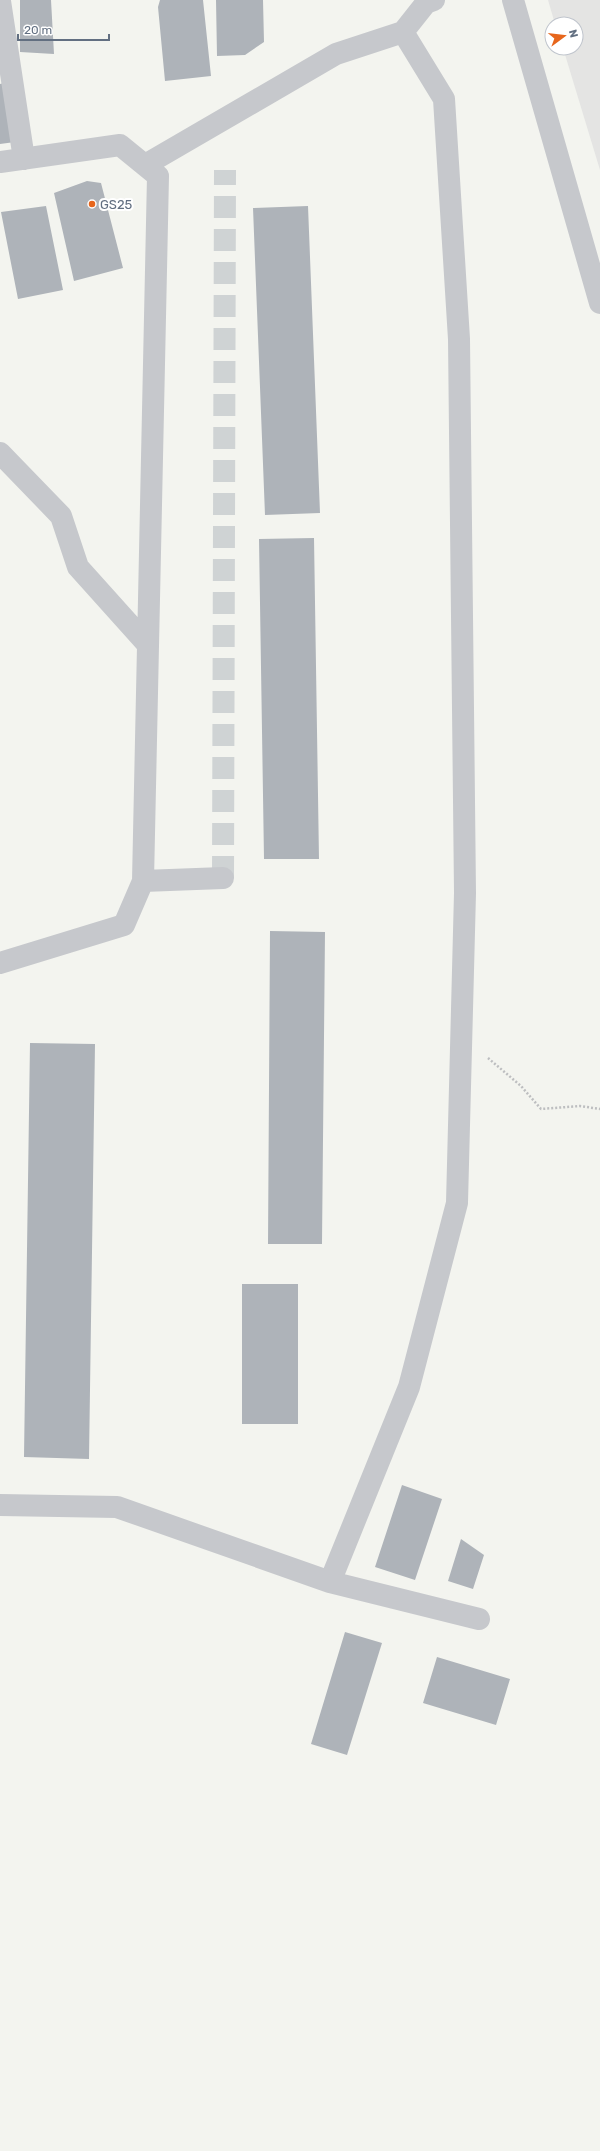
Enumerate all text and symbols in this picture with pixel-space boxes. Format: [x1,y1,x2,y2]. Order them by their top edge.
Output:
scale bar [18,16,109,42]
north arrow [544,16,584,56]
text: 20 m [24,23,52,37]
text: N [566,28,581,39]
place label: GS25 [100,197,133,212]
marker: GS25 [87,199,97,209]

